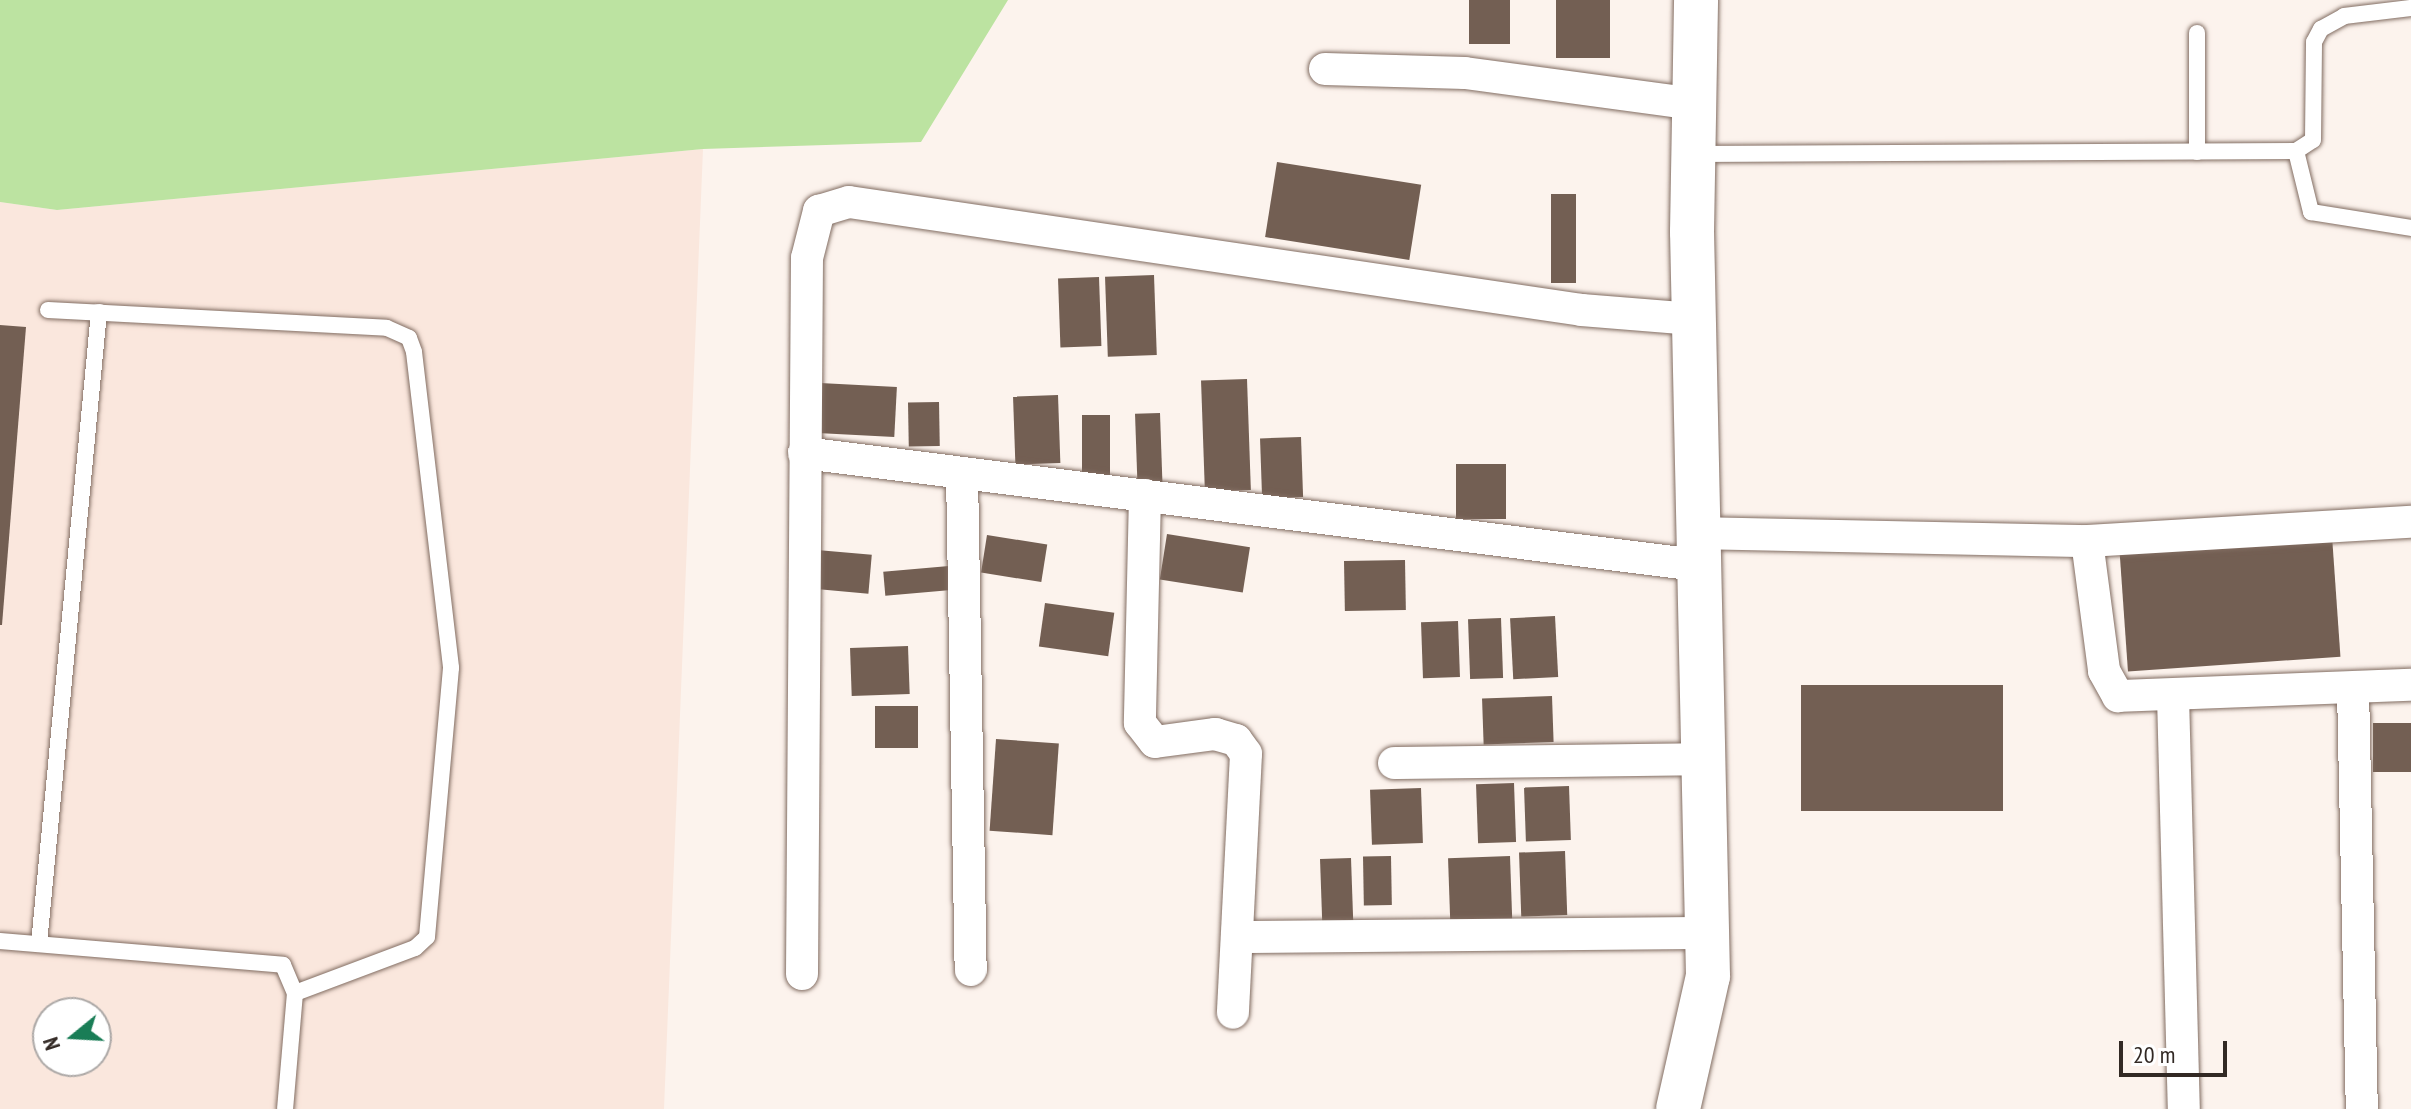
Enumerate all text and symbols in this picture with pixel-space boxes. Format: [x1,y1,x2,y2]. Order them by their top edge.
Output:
north arrow [32,997,112,1077]
scale bar [2123,1025,2231,1075]
text: N [36,1034,66,1054]
text: 20 m [2133,1039,2175,1070]

